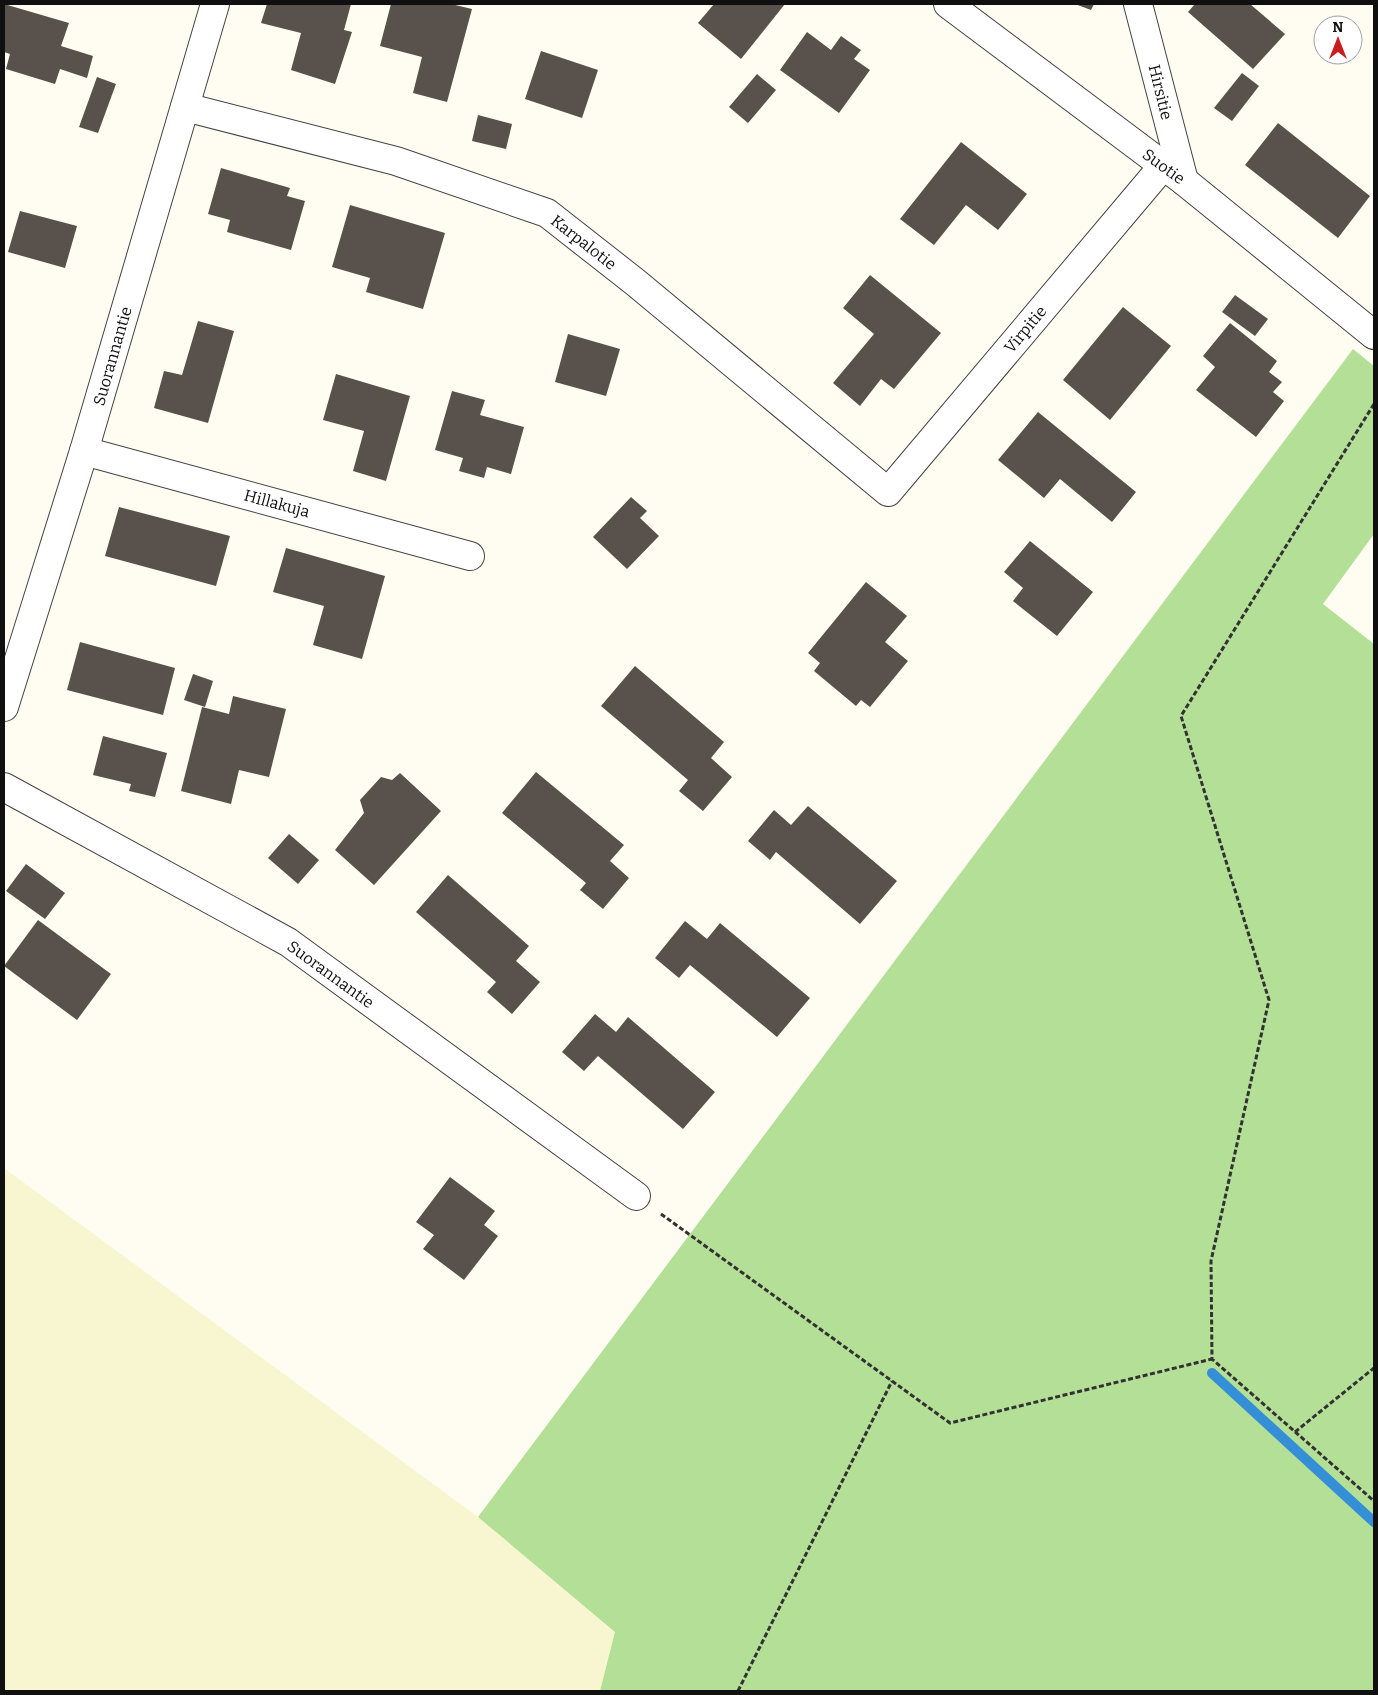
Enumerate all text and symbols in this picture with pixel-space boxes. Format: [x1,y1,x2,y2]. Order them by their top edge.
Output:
north arrow [1313,15,1363,65]
text: N [1333,19,1344,36]
street label: Hirsitie [1145,63,1177,122]
street label: Suotie [1139,145,1189,188]
street label: Karpalotie [547,211,620,274]
street label: Virpitie [1000,302,1051,357]
street label: Suorannantie [89,304,136,408]
street label: Hillakuja [242,486,312,521]
street label: Suorannantie [284,937,378,1012]

